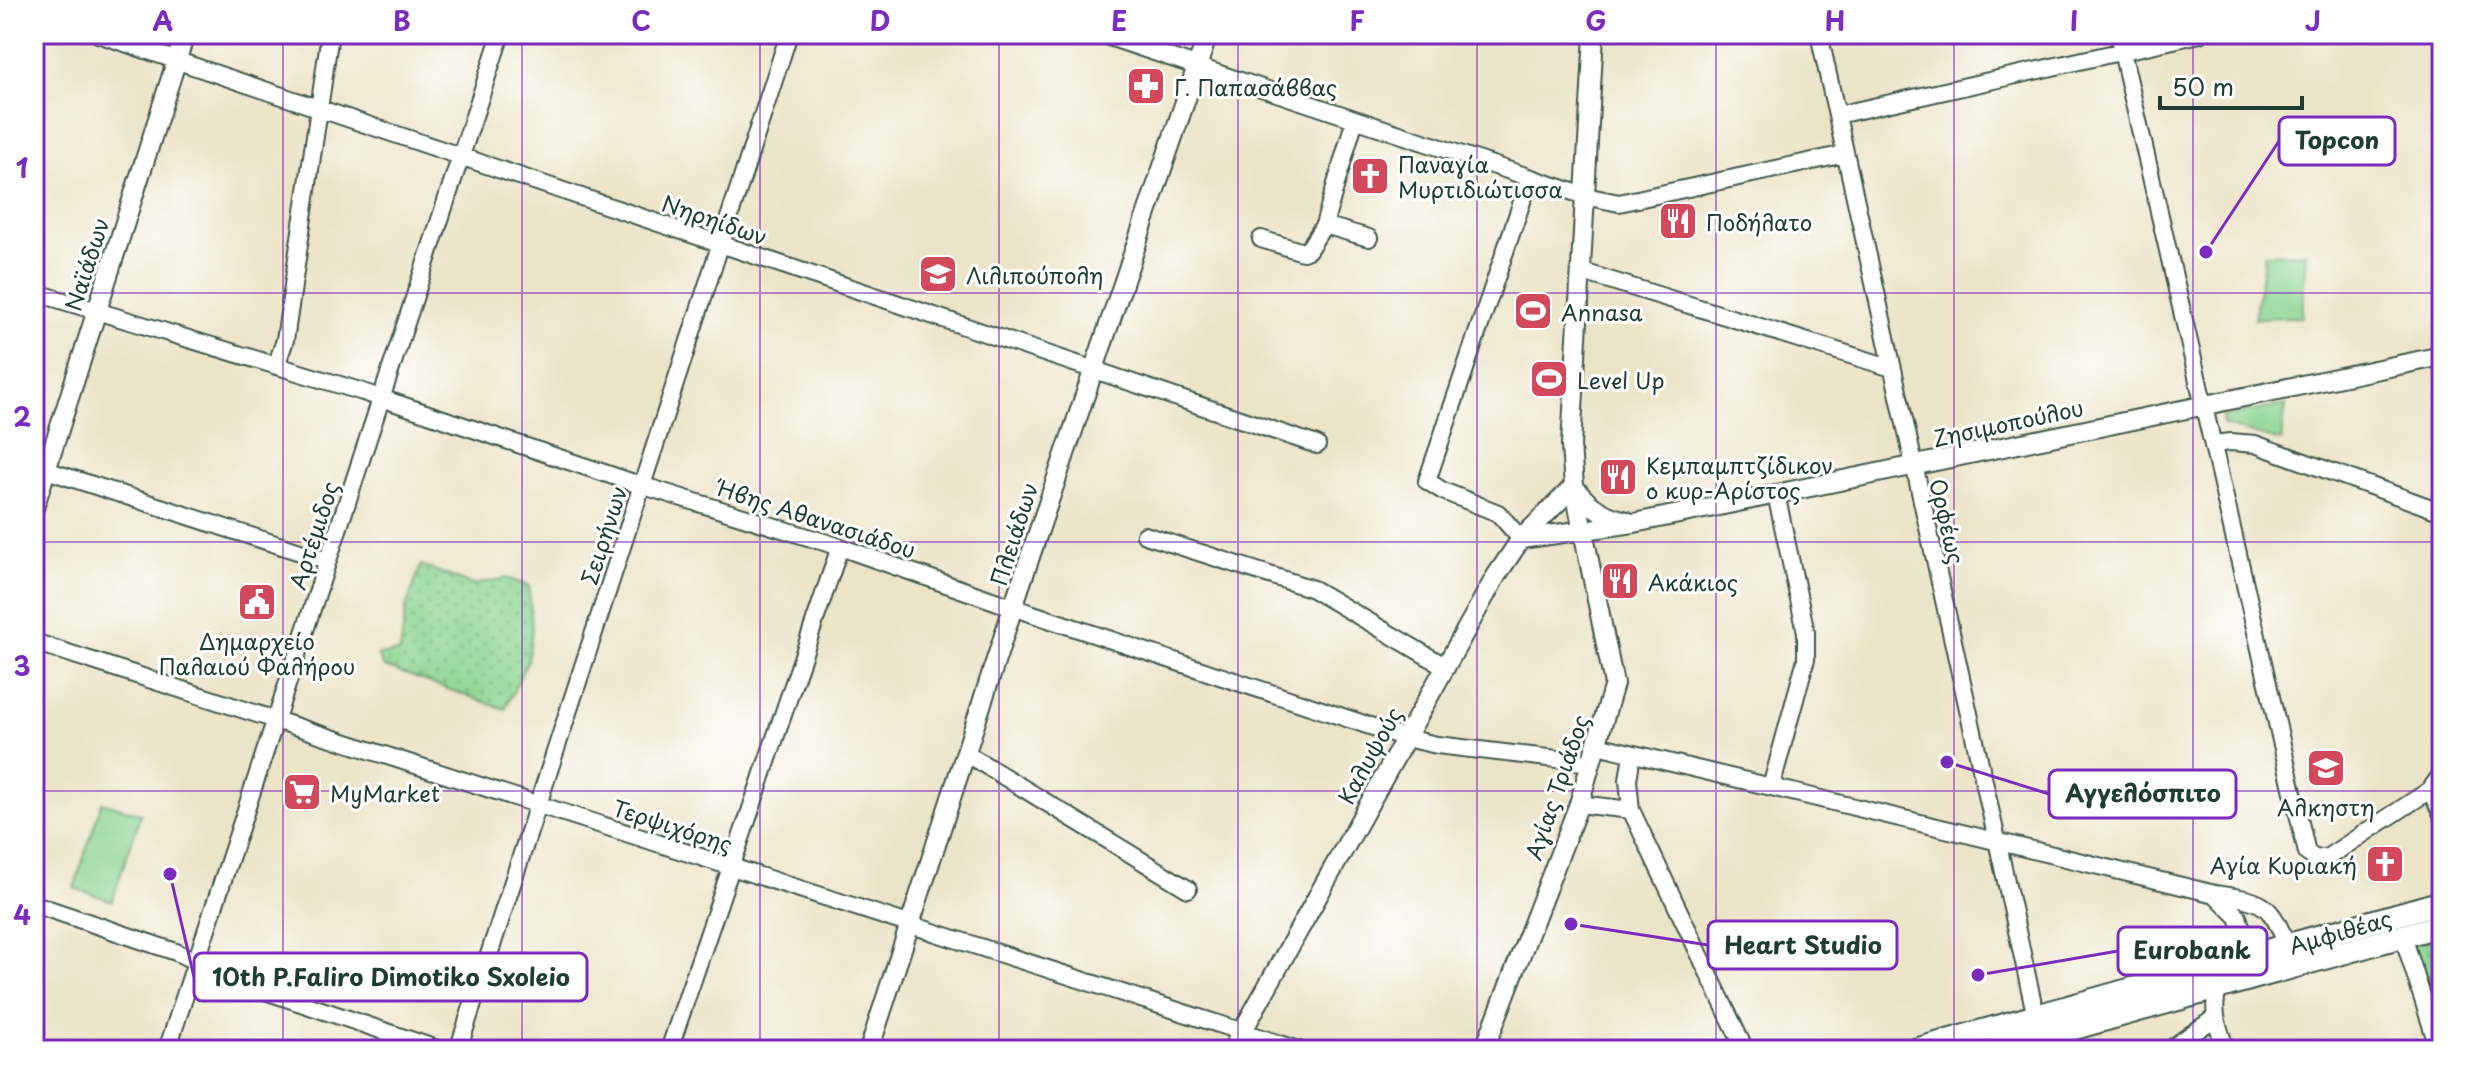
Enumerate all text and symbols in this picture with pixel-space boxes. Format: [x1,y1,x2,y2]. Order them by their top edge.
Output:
text: A [153,1,173,40]
text: B [393,1,411,40]
text: C [631,1,651,40]
text: D [870,1,890,40]
text: E [1111,1,1127,40]
text: F [1349,1,1365,40]
text: G [1585,1,1607,40]
text: H [1825,1,1845,40]
text: I [2070,1,2078,40]
text: J [2305,1,2321,40]
scale bar [2160,60,2302,110]
pharmacy icon: Γ. Παπασάββας [1125,65,1167,107]
text: 50 m [2172,68,2234,104]
place label: Γ. Παπασάββας [1174,70,1337,103]
callout: Topcon [2279,117,2395,165]
text: Topcon [2295,121,2379,157]
place label: Παναγία Μυρτιδιώτισσα [1398,147,1563,205]
text: 1 [16,148,28,187]
church icon: Παναγία Μυρτιδιώτισσα [1349,155,1391,197]
street label: Νηρηίδων [658,186,772,252]
restaurant icon: Ποδήλατο [1657,200,1699,242]
place label: Ποδήλατο [1706,205,1812,238]
street label: Ναϊάδων [55,213,117,315]
school or university icon: Λιλιπούπολη [917,253,959,295]
place label: Λιλιπούπολη [966,258,1103,291]
sports icon: Annasa [1512,290,1554,332]
place label: Annasa [1561,295,1643,328]
sports icon: Level Up [1528,358,1570,400]
place label: Level Up [1577,363,1665,396]
street label: Ζησιμοπούλου [1930,390,2086,454]
text: 2 [13,397,31,436]
place label: Κεμπαμπτζίδικον ο κυρ-Αρίστος [1646,448,1833,506]
restaurant icon: Κεμπαμπτζίδικον ο κυρ-Αρίστος [1597,456,1639,498]
street label: Ήβης Αθανασιάδου [711,469,920,566]
street label: Ορφέως [1922,475,1974,567]
street label: Αρτέμιδος [280,477,346,593]
street label: Πλειάδων [981,478,1045,590]
street label: Σειρήνων [571,481,635,589]
restaurant icon: Ακάκιος [1599,560,1641,602]
place label: Ακάκιος [1648,565,1738,598]
public building icon: Δημαρχείο Παλαιού Φαλήρου [236,581,278,623]
place label: Δημαρχείο Παλαιού Φαλήρου [159,624,355,682]
text: 3 [13,646,31,685]
street label: Καλυψούς [1329,700,1409,810]
street label: Αγίας Τριάδος [1516,710,1596,864]
school or university icon: Αλκηστη [2305,747,2347,789]
callout: Αγγελόσπιτο [2049,770,2236,818]
supermarket icon: MyMarket [281,771,323,813]
text: Αγγελόσπιτο [2065,774,2221,810]
place label: MyMarket [330,776,440,809]
street label: Τερψιχόρης [609,790,737,860]
place label: Αλκηστη [2277,790,2375,823]
church icon: Αγία Κυριακή [2364,843,2406,885]
place label: Αγία Κυριακή [2210,848,2357,881]
text: 4 [13,895,31,934]
street label: Αμφιθέας [2285,901,2395,961]
callout: Heart Studio [1708,921,1897,969]
text: Heart Studio [1724,926,1882,962]
callout: Eurobank [2118,927,2267,975]
text: Eurobank [2133,931,2251,967]
callout: 10th P.Faliro Dimotiko Sxoleio [194,953,587,1001]
text: 10th P.Faliro Dimotiko Sxoleio [212,958,570,994]

